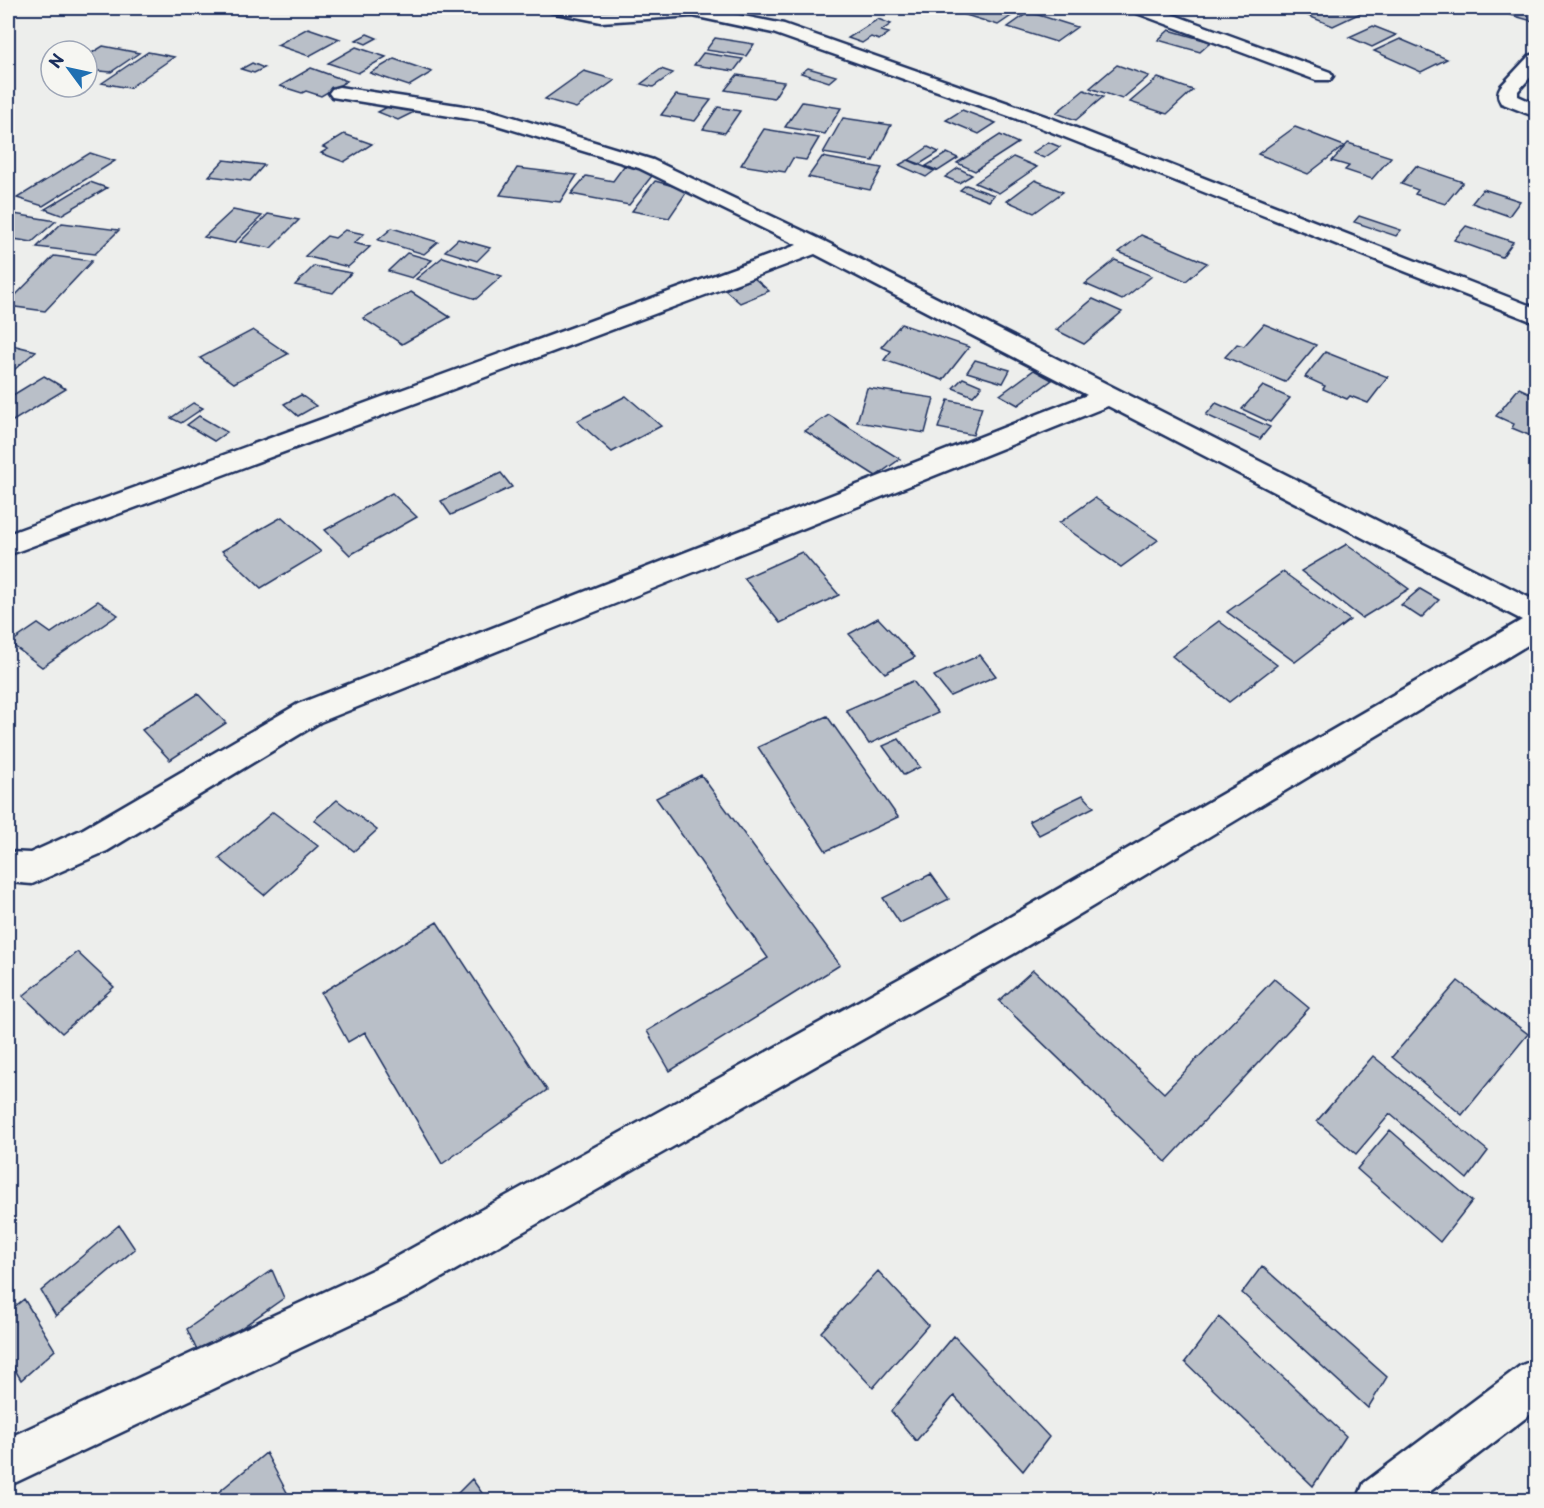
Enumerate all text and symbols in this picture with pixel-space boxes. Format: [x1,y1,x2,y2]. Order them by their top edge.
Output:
north arrow [39,39,99,99]
text: N [42,48,69,72]

